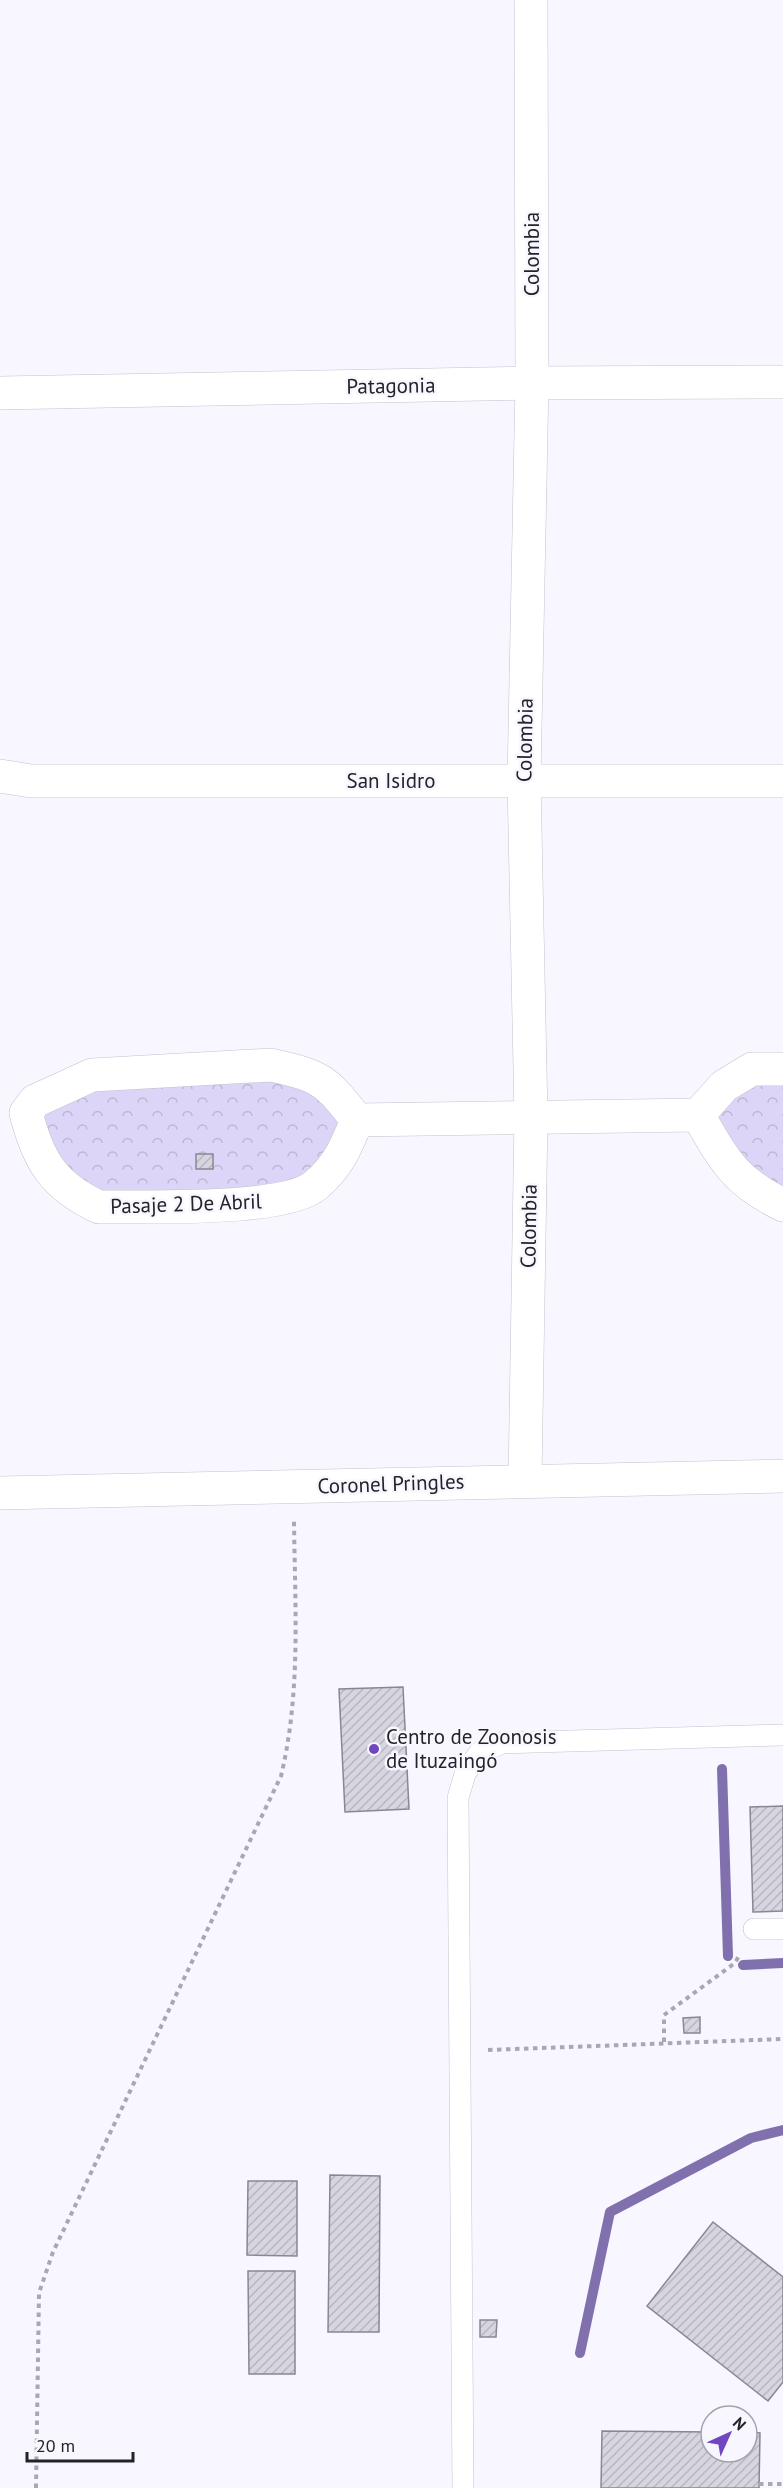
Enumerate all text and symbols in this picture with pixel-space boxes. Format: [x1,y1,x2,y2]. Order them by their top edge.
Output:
street label: Colombia [518,212,545,296]
street label: Patagonia [346,371,436,400]
street label: Colombia [510,698,539,782]
street label: San Isidro [347,767,435,794]
street label: Colombia [514,1184,543,1268]
street label: Pasaje 2 De Abril [110,1187,262,1220]
street label: Coronel Pringles [317,1467,465,1500]
place label: Centro de Zoonosis de Ituzaingó [386,1723,557,1774]
marker: Centro de Zoonosis de Ituzaingó [367,1742,381,1756]
north arrow [699,2404,759,2464]
text: N [729,2413,750,2434]
scale bar [27,2425,134,2463]
text: 20 m [36,2434,75,2457]

